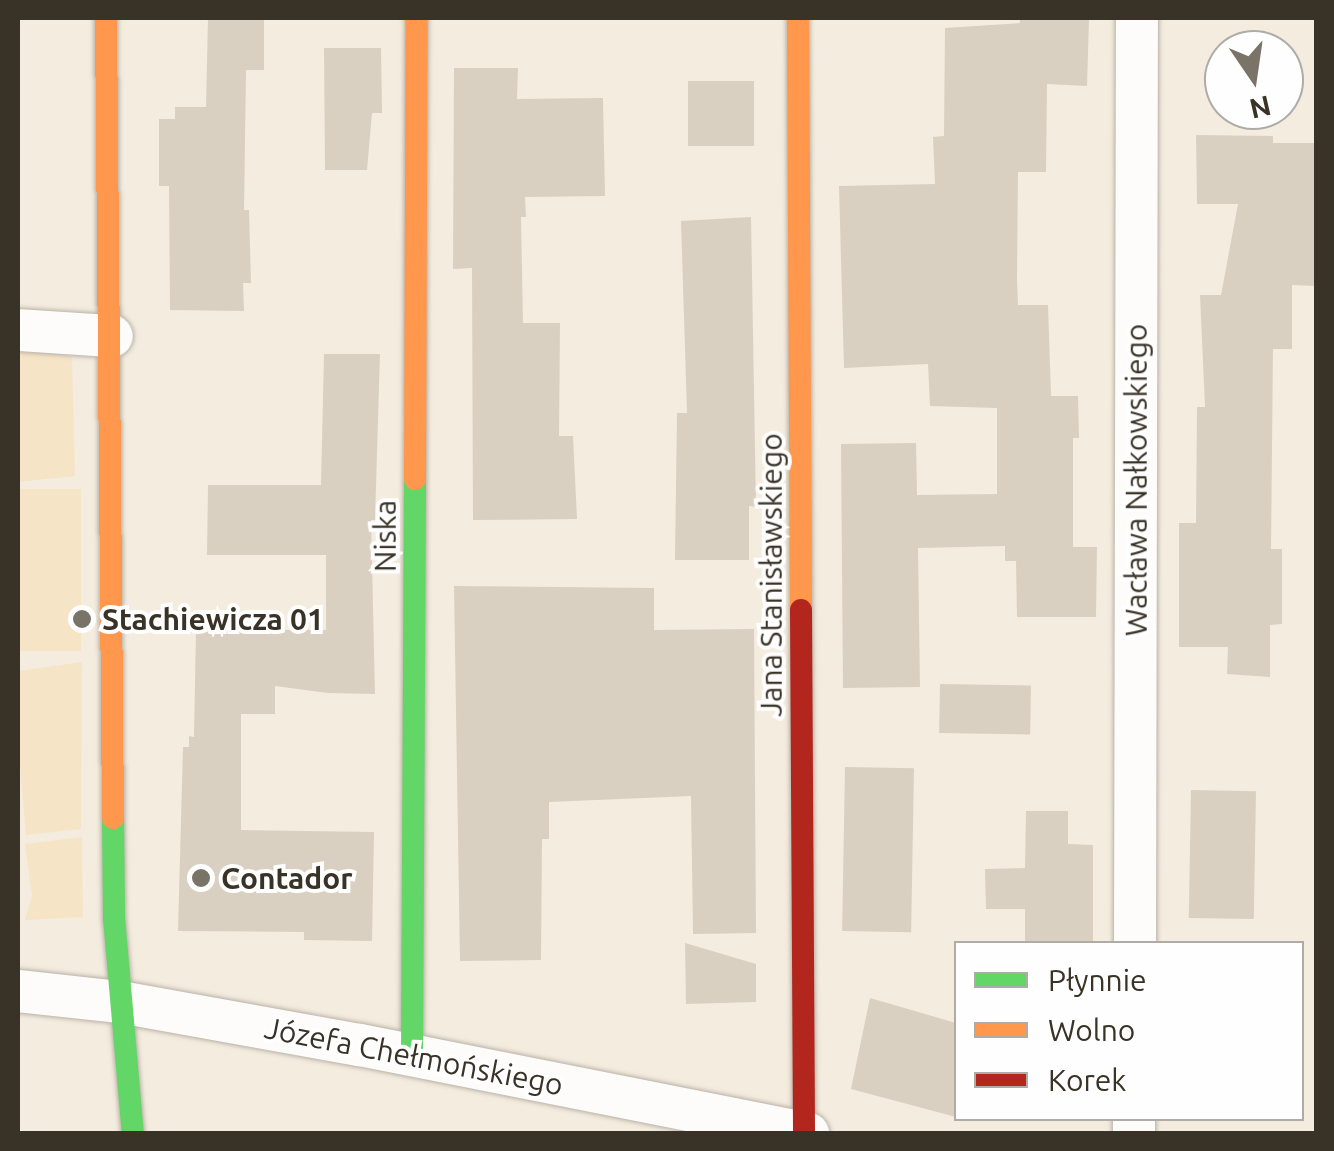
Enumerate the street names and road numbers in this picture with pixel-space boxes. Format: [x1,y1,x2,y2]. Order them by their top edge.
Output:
street label: Wacława Nałkowskiego [1118,324,1154,636]
street label: Jana Stanisławskiego [753,433,789,717]
street label: Niska [367,500,403,572]
street label: Józefa Chełmońskiego [262,1009,566,1103]

